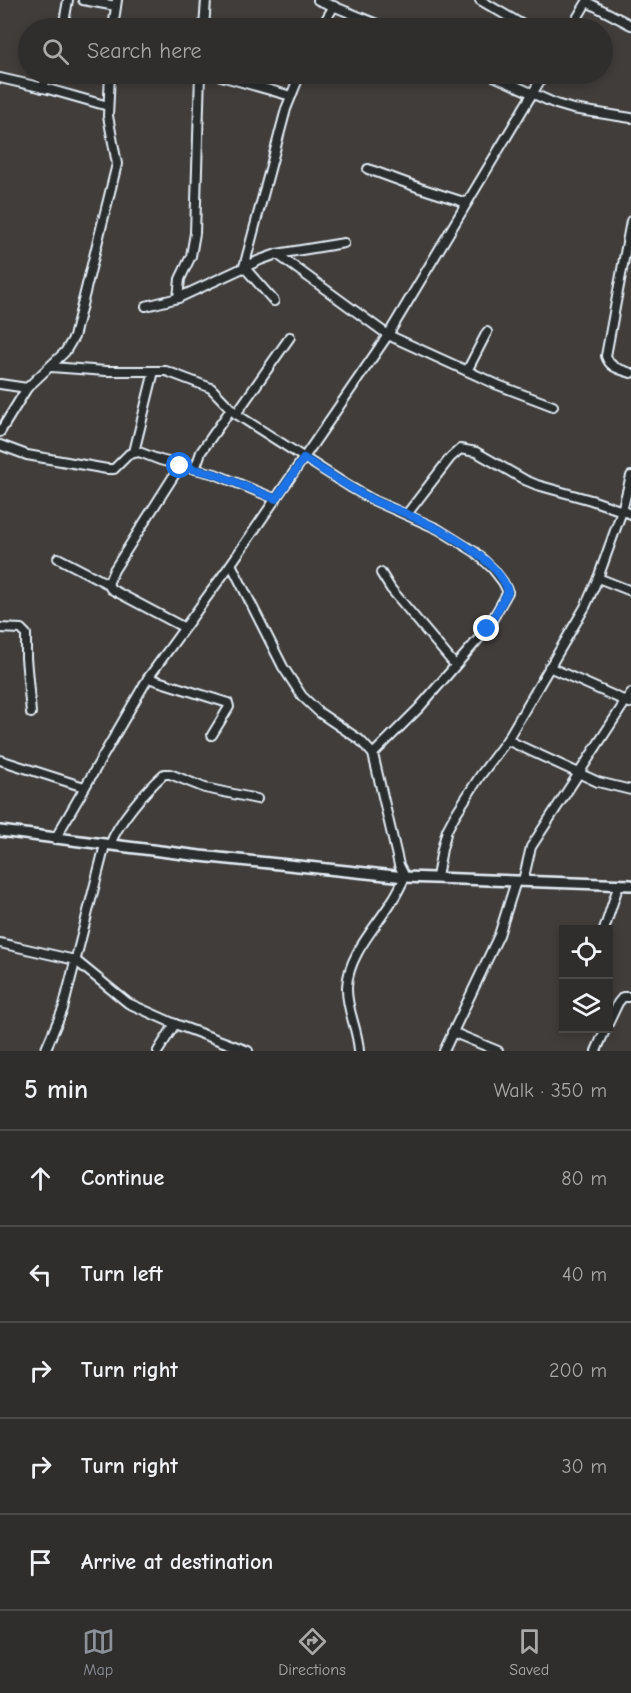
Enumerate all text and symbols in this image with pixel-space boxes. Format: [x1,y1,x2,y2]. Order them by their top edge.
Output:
search box [18,18,613,84]
icon: search [39,35,72,68]
text: Search here [87,38,202,64]
route start [166,452,192,478]
route end [473,615,499,641]
map controls [559,925,613,1033]
button: locate [559,925,613,979]
button: layers [559,979,613,1033]
text: 5 min [24,1075,88,1105]
text: Walk · 350 m [493,1079,607,1102]
icon: ahead [24,1162,57,1195]
text: Continue [81,1165,164,1191]
text: 80 m [561,1167,607,1190]
icon: left [24,1258,57,1291]
text: Turn left [81,1261,163,1287]
text: 40 m [562,1263,607,1286]
icon: right [24,1354,57,1387]
text: Turn right [81,1357,178,1383]
text: 200 m [549,1359,607,1382]
icon: right [24,1450,57,1483]
text: Turn right [81,1453,178,1479]
text: 30 m [561,1455,607,1478]
icon: arrive [24,1546,57,1579]
text: Arrive at destination [81,1549,273,1575]
tab: Map [82,1625,115,1679]
tab: Directions [278,1625,346,1679]
tab: Saved [509,1625,549,1679]

